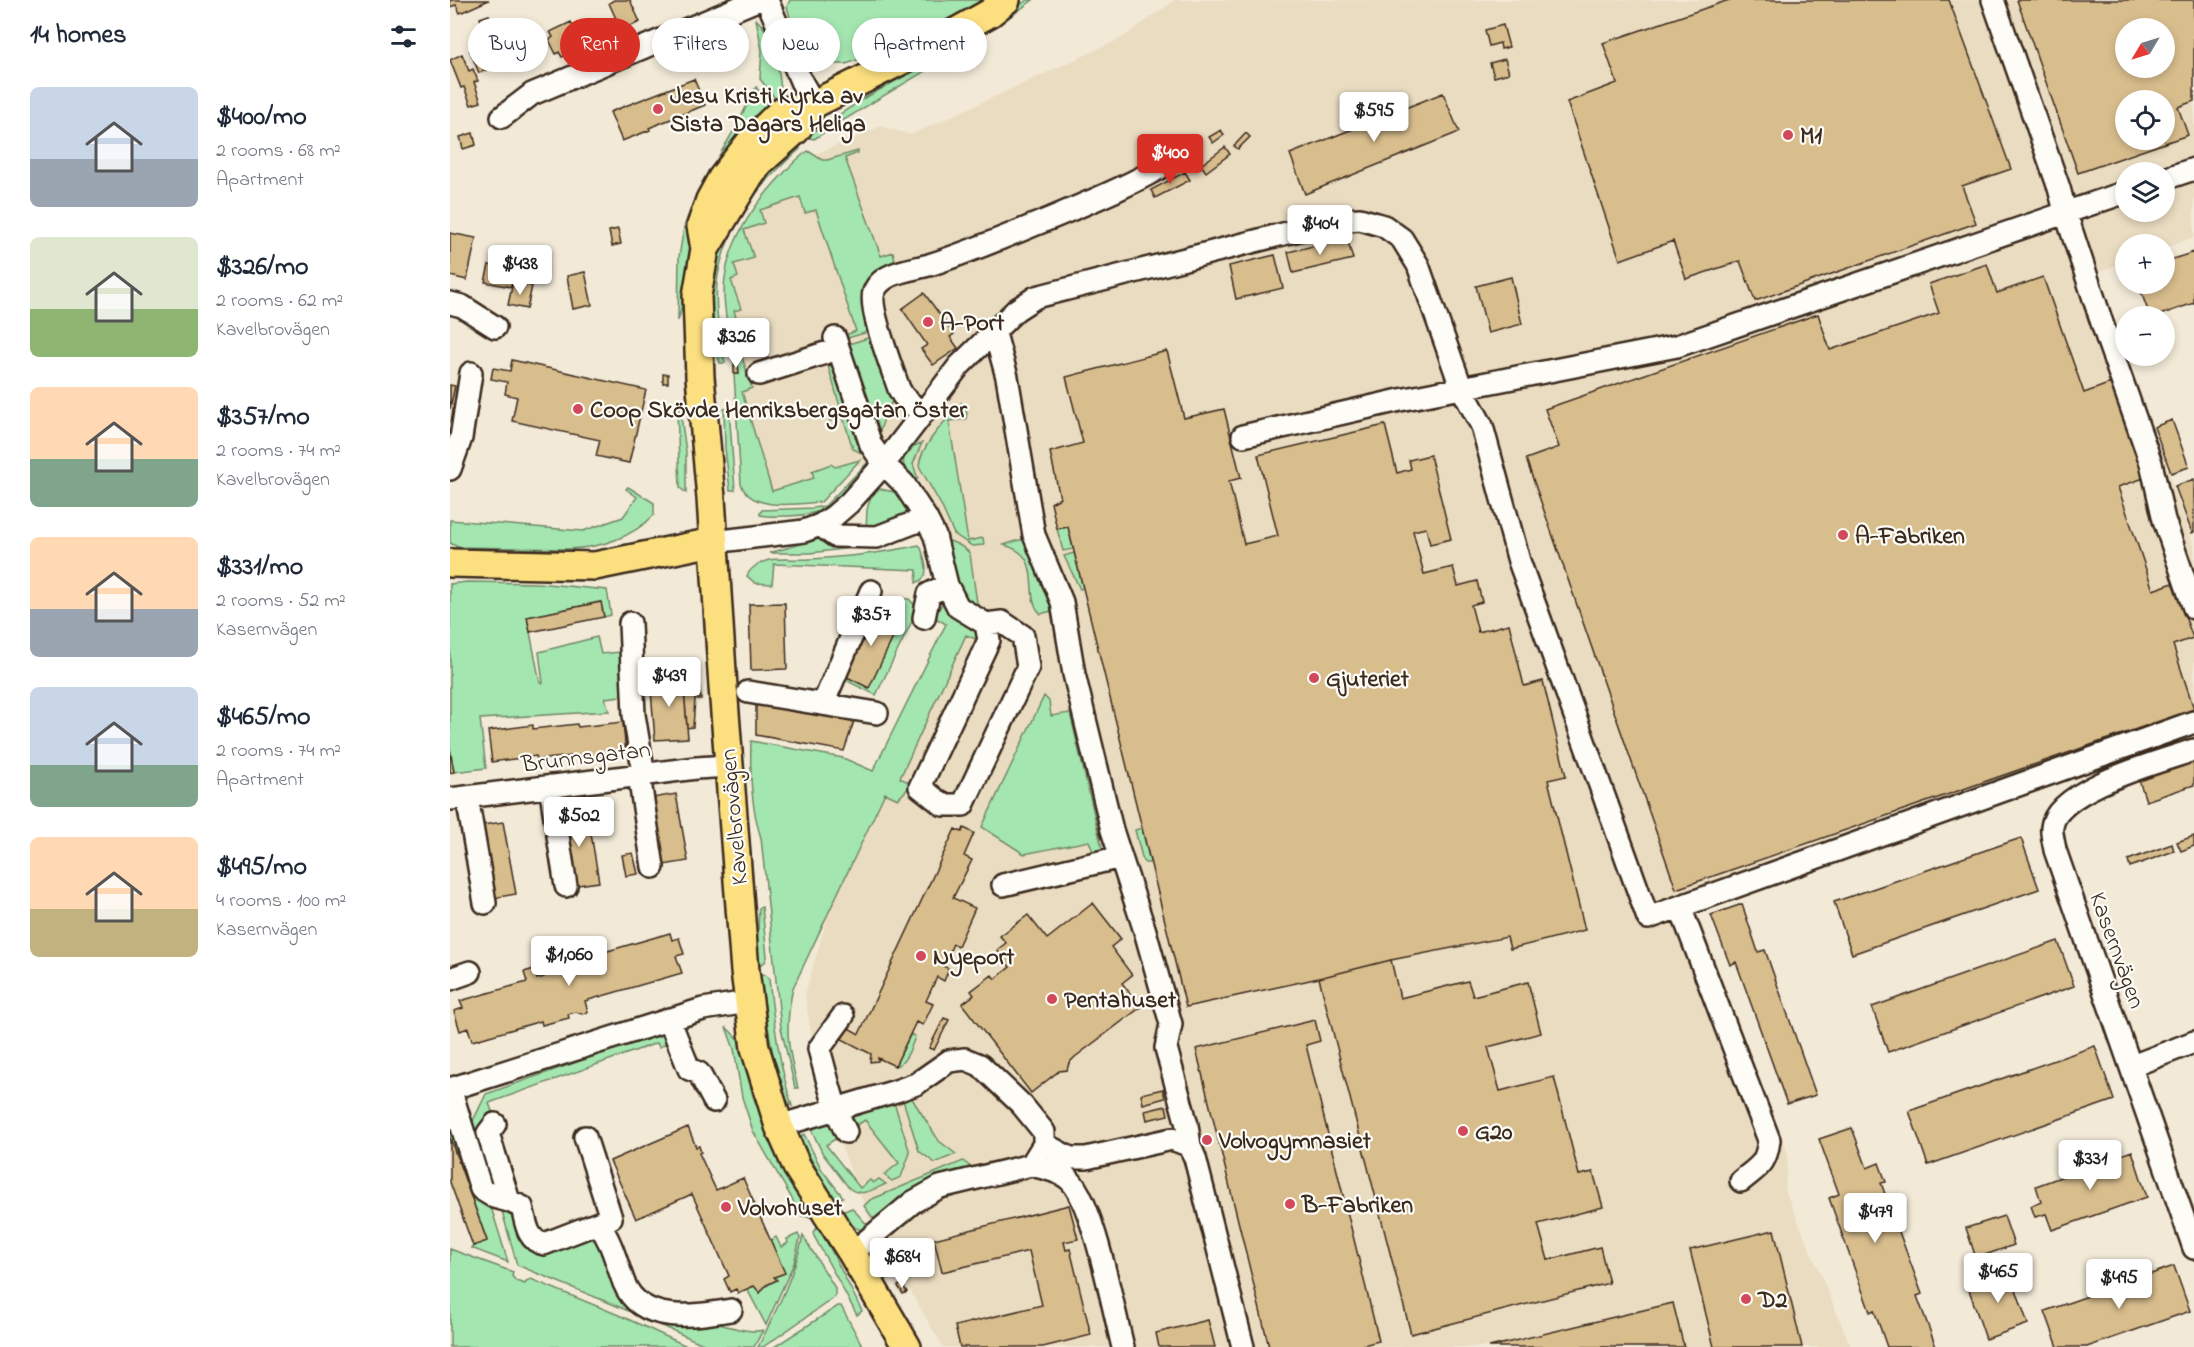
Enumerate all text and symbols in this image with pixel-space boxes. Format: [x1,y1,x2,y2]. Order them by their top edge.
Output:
text: 14 homes [30,17,126,55]
chip: Buy [468,18,548,72]
chip: Rent [560,18,640,72]
chip: Filters [652,18,749,72]
chip: New [761,18,840,72]
chip: Apartment [852,18,987,72]
north arrow [2115,18,2175,78]
map controls [2115,18,2175,366]
icon: filters [387,20,420,53]
place label: Jesu Kristi Kyrka av Sista Dagars Heliga [670,80,866,144]
button: locate [2115,90,2175,150]
pin: $595 [1338,92,1410,143]
text: $595 [1354,97,1395,126]
text: $400/mo [216,99,307,137]
marker: Jesu Kristi Kyrka av Sista Dagars Heliga [651,102,665,116]
icon: home [78,111,150,183]
place label: M1 [1800,120,1823,155]
marker: M1 [1781,128,1795,142]
pin: $400 [1134,134,1206,185]
text: 2 rooms · 68 m² [216,137,341,166]
text: $400 [1151,139,1189,168]
button: layers [2115,162,2175,222]
text: Apartment [216,166,304,195]
pin: $404 [1284,205,1356,256]
text: $404 [1301,210,1339,239]
button: + [2115,234,2175,294]
pin: $438 [484,245,556,296]
text: $326/mo [216,249,309,287]
text: $438 [502,250,538,279]
icon: home [78,261,150,333]
text: 2 rooms · 62 m² [216,287,343,316]
button: − [2115,306,2175,366]
place label: A-Port [940,307,1005,342]
marker: A-Port [921,315,935,329]
text: Kavelbrovägen [216,316,330,345]
pin: $326 [700,318,772,369]
text: $326 [716,323,756,352]
place label: Coop Skövde Henriksbergsgatan Öster [590,394,967,430]
text: $357/mo [216,399,310,437]
marker: Coop Skövde Henriksbergsgatan Öster [571,402,585,416]
icon: home [78,411,150,483]
text: 2 rooms · 74 m² [216,437,341,466]
text: Kavelbrovägen [216,466,330,495]
place label: A-Fabriken [1855,520,1965,555]
marker: A-Fabriken [1836,528,1850,542]
text: $331/mo [216,549,303,587]
icon: home [78,561,150,633]
text: 2 rooms · 52 m² [216,587,346,616]
pin: $357 [835,596,907,647]
text: $357 [851,601,891,630]
text: Kasernvägen [216,616,317,645]
pin: $439 [633,657,705,708]
text: $439 [652,662,686,691]
place label: Gjuteriet [1326,663,1410,698]
marker: Gjuteriet [1307,671,1321,685]
text: $465/mo [216,699,311,737]
icon: home [78,711,150,783]
street label: Brunnsgatan [519,733,653,784]
text: 2 rooms · 74 m² [216,737,341,766]
street label: Kavelbrovägen [712,747,759,886]
text: Apartment [216,766,304,795]
pin: $502 [543,797,615,848]
text: $502 [558,802,600,831]
text: $495/mo [216,849,307,887]
icon: home [78,861,150,933]
text: 4 rooms · 100 m² [216,887,346,916]
street label: Kasernvägen [2078,888,2153,1014]
text: Kasernvägen [216,916,317,945]
pin: $1,060 [520,936,618,987]
text: $1,060 [545,941,593,970]
place label: Nyeport [933,941,1015,977]
marker: Nyeport [914,949,928,963]
place label: Pentahuset [1064,984,1177,1019]
marker: Pentahuset [1045,992,1059,1006]
place label: G20 [1475,1116,1513,1151]
marker: G20 [1456,1124,1470,1138]
place label: Volvogymnasiet [1218,1125,1372,1161]
marker: Volvogymnasiet [1200,1133,1214,1147]
pin: $331 [2054,1140,2126,1191]
text: $331 [2073,1145,2107,1174]
place label: B-Fabriken [1301,1189,1413,1224]
place label: Volvohuset [737,1192,843,1227]
pin: $479 [1839,1193,1911,1244]
marker: B-Fabriken [1283,1197,1297,1211]
text: $479 [1858,1198,1892,1227]
marker: Volvohuset [719,1200,733,1214]
pin: $684 [866,1238,938,1289]
text: $684 [884,1243,920,1272]
pin: $465 [1962,1253,2034,1304]
text: $465 [1978,1258,2018,1287]
pin: $495 [2083,1259,2155,1310]
text: $495 [2100,1264,2138,1293]
place label: D2 [1757,1284,1788,1319]
marker: D2 [1739,1292,1753,1306]

